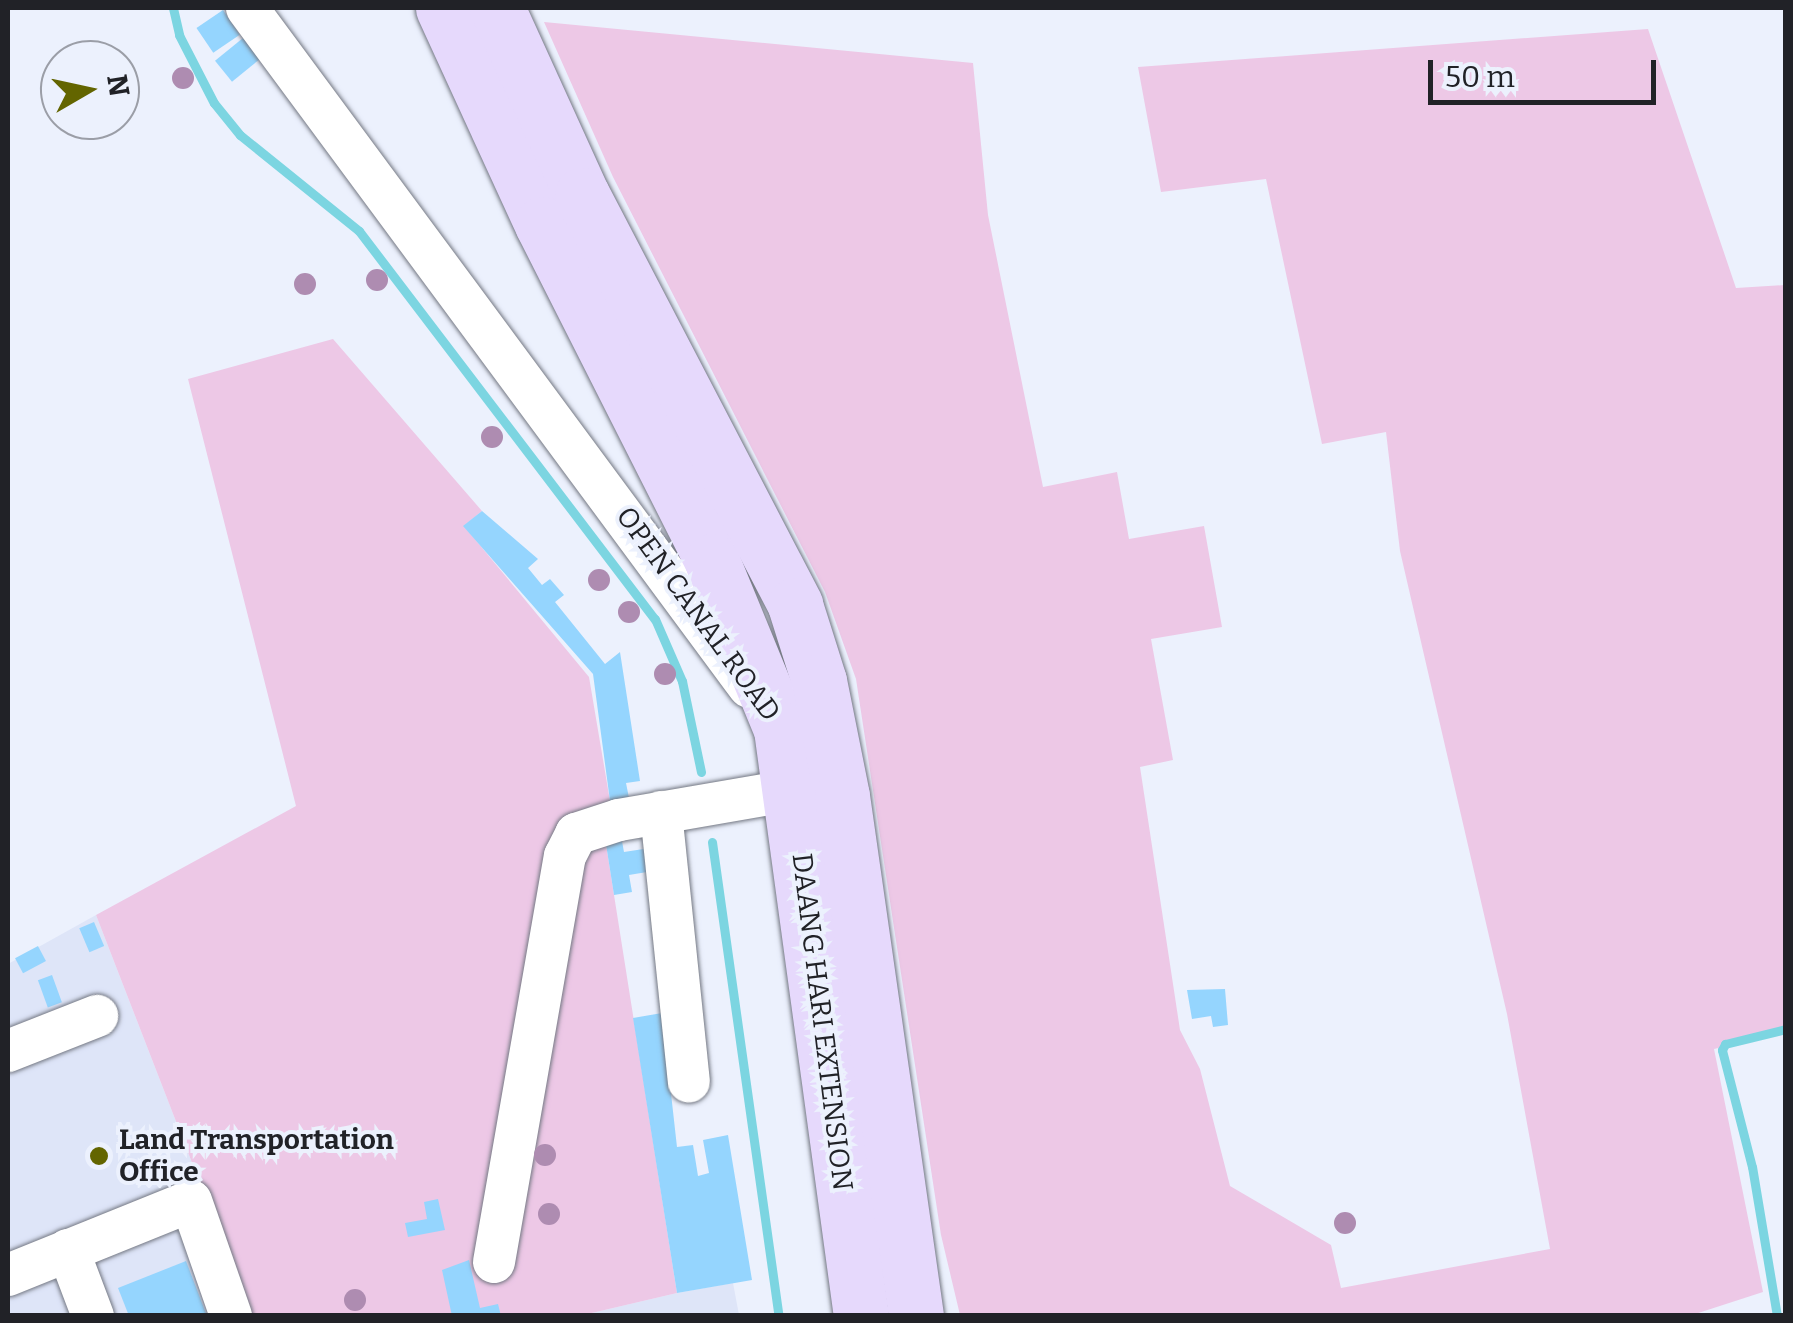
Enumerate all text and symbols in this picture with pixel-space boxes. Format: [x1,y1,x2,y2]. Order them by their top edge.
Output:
north arrow [40,40,140,140]
scale bar [1433,40,1660,102]
text: 50 m [1445,59,1515,95]
text: N [100,72,136,99]
street label: OPEN CANAL ROAD [609,500,787,728]
street label: DAANG HARI EXTENSION [785,851,859,1193]
place label: Land Transportation Office [119,1123,394,1189]
marker: Land Transportation Office [88,1145,110,1167]

